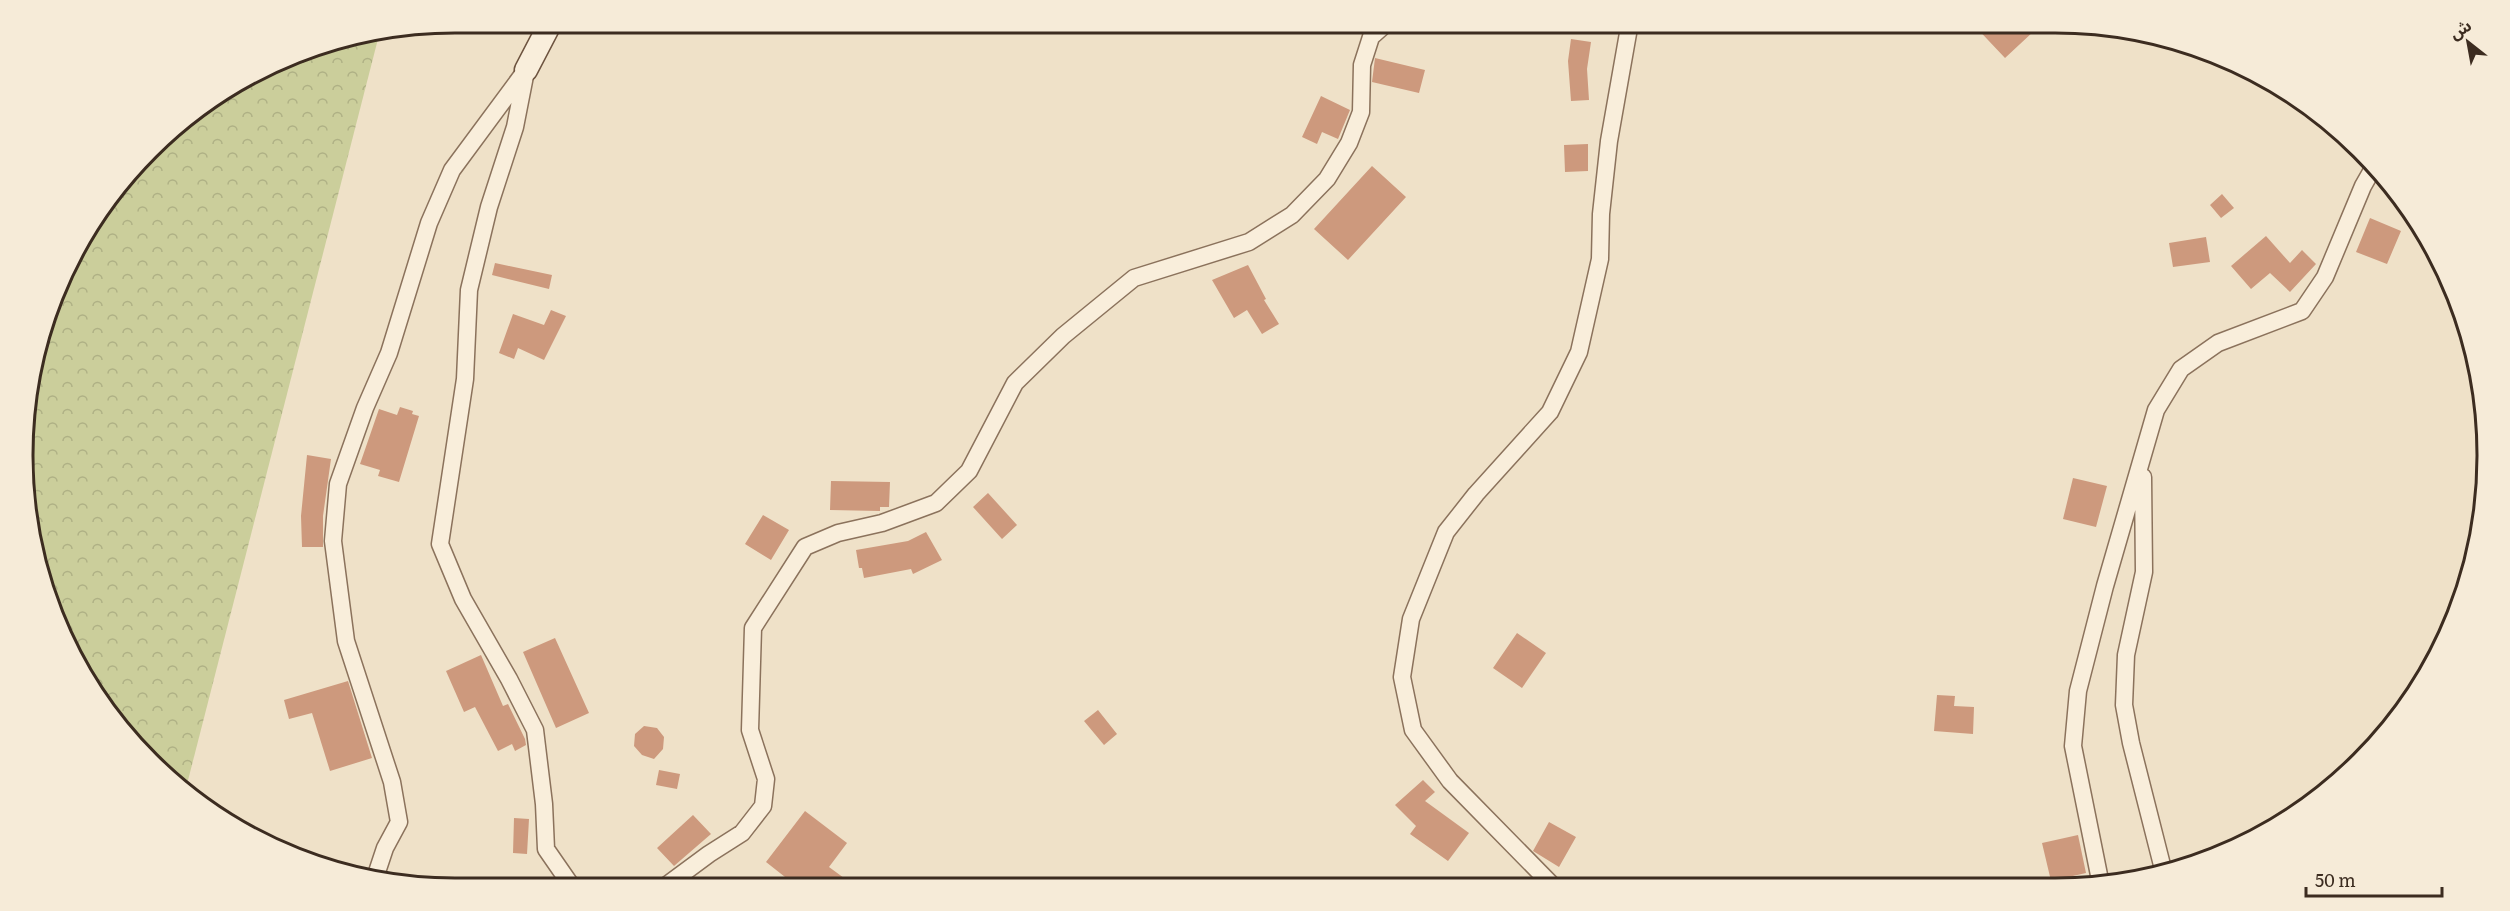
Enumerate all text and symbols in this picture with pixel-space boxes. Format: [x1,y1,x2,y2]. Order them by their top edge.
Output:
north arrow [2438,12,2498,72]
text: ش [2444,12,2475,44]
scale bar [2306,860,2442,898]
text: 50 m [2315,866,2356,893]

